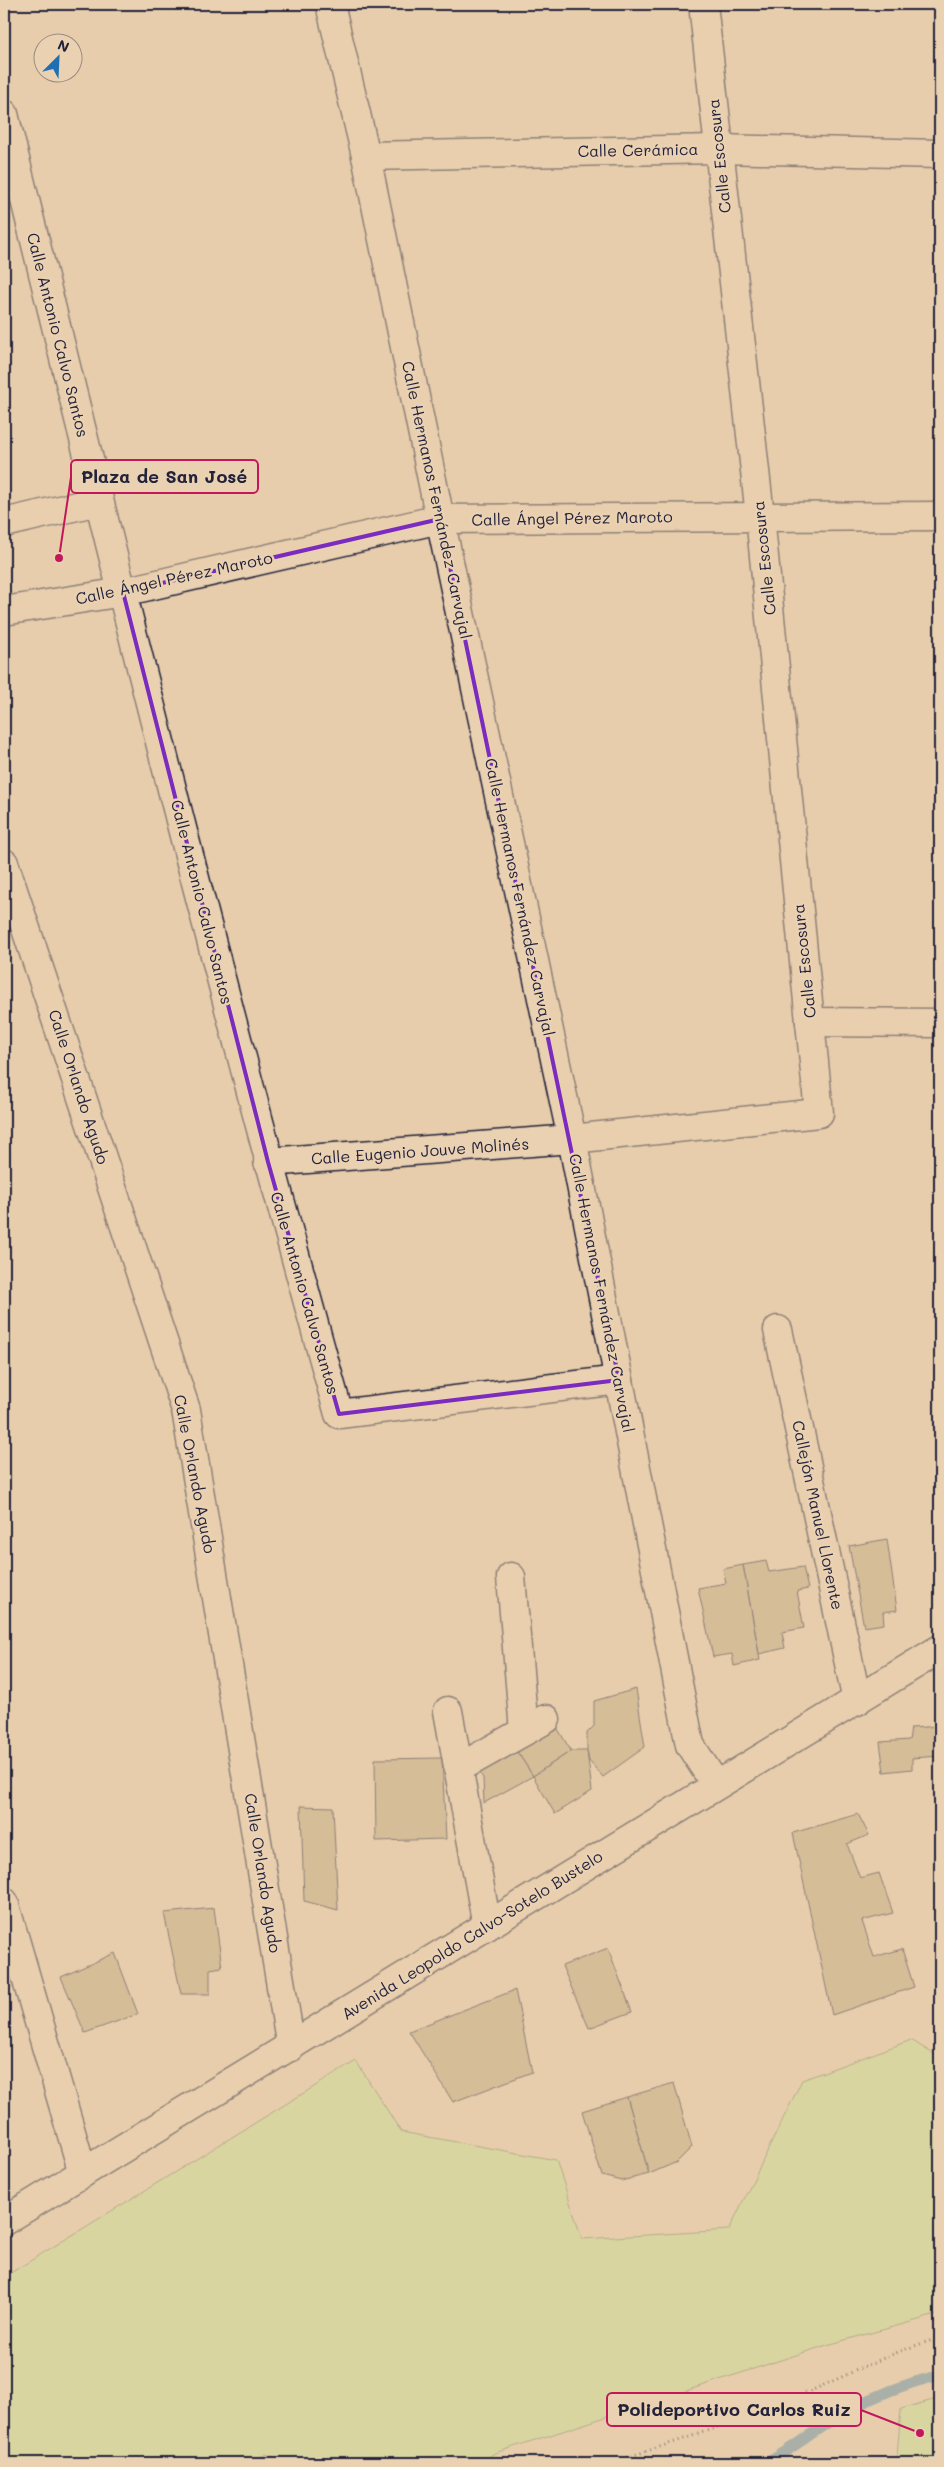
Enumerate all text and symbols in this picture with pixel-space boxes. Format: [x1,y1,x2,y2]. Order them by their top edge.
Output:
north arrow [32,32,82,82]
text: N [55,35,72,57]
street label: Calle Escosura [702,98,735,214]
street label: Calle Cerámica [577,138,699,161]
street label: Calle Antonio Calvo Santos [23,231,94,439]
street label: Calle Hermanos Fernández Carvajal [398,359,477,641]
callout: Plaza de San José [71,460,258,493]
text: Plaza de San José [81,464,247,488]
street label: Calle Escosura [747,500,780,616]
street label: Calle Ángel Pérez Maroto [471,505,673,530]
street label: Calle Ángel Pérez Maroto [73,546,274,609]
street label: Calle Hermanos Fernández Carvajal [481,756,560,1038]
street label: Calle Antonio Calvo Santos [167,798,238,1006]
street label: Calle Escosura [787,903,820,1019]
street label: Calle Orlando Agudo [45,1007,114,1167]
street label: Calle Eugenio Jouve Molinés [310,1132,530,1169]
street label: Calle Hermanos Fernández Carvajal [565,1152,640,1434]
street label: Calle Antonio Calvo Santos [266,1189,345,1397]
street label: Calle Orlando Agudo [170,1393,221,1555]
street label: Callejón Manuel Llorente [788,1418,849,1612]
street label: Calle Orlando Agudo [240,1792,286,1954]
street label: Avenida Leopoldo Calvo-Sotelo Bustelo [337,1845,606,2024]
callout: Polideportivo Carlos Ruiz [607,2393,861,2426]
text: Polideportivo Carlos Ruiz [617,2397,851,2421]

